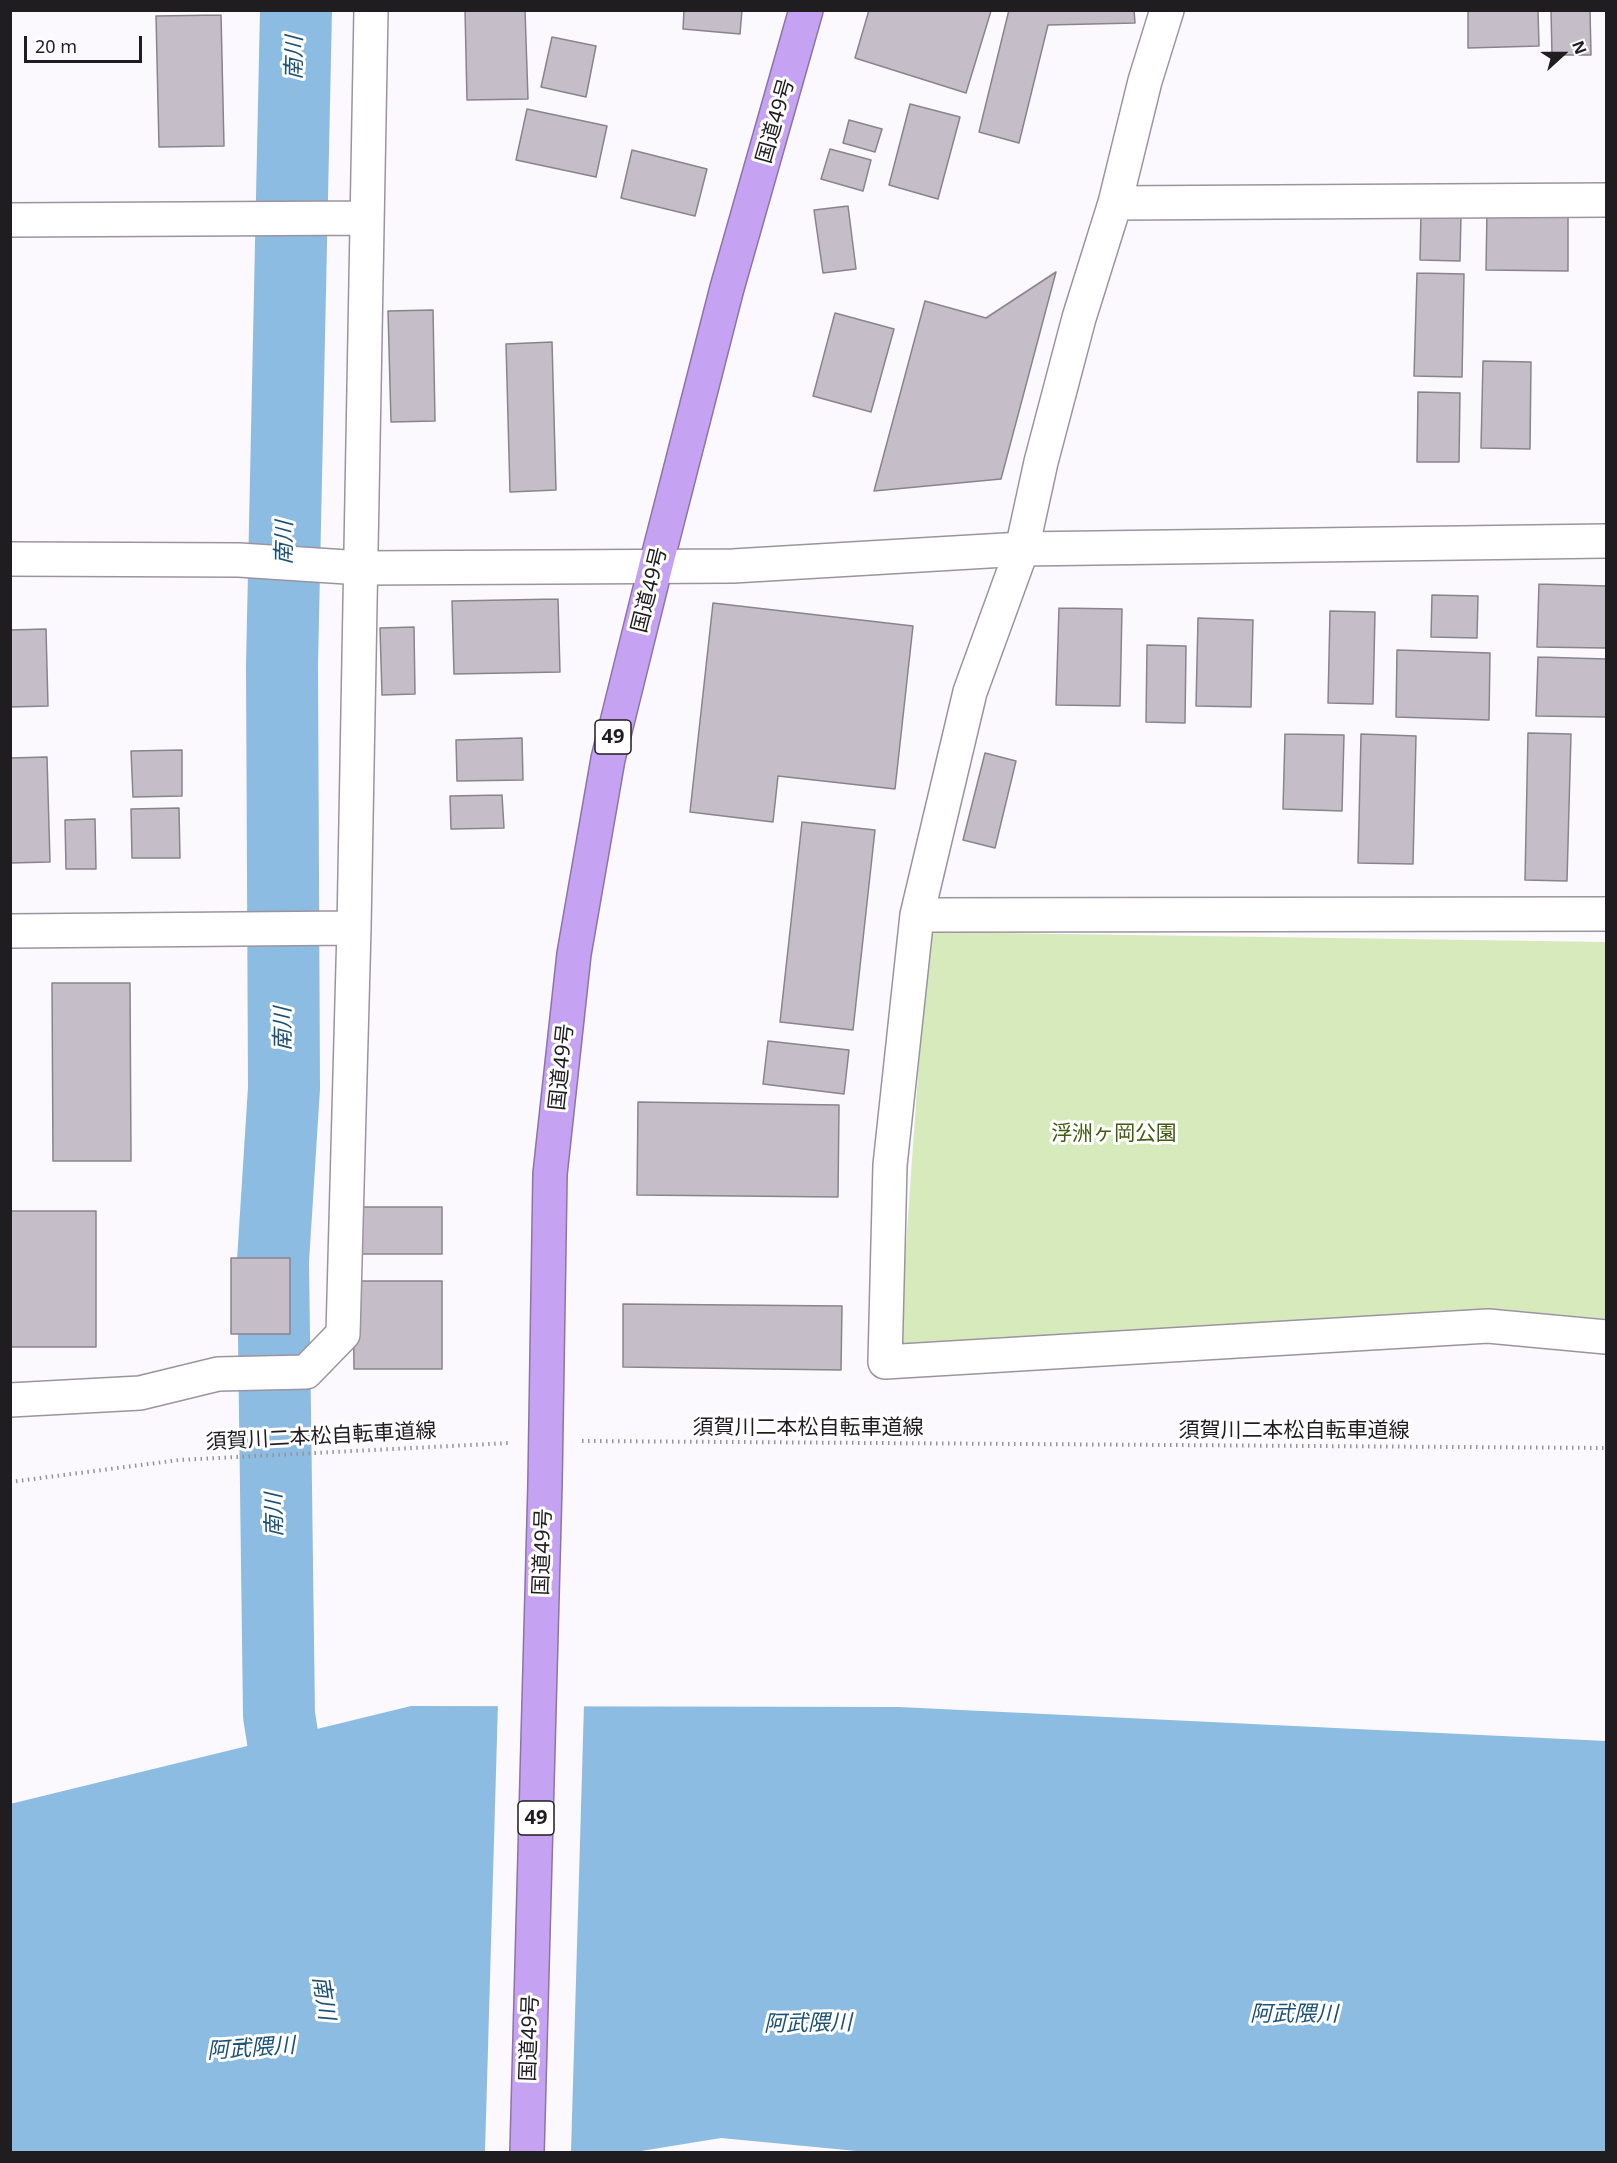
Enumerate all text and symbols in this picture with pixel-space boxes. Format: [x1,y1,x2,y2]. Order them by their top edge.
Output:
scale bar [27,24,146,62]
north arrow [1533,24,1593,84]
text: 20 m [35,34,77,58]
water label: 南川 [281,36,309,80]
text: N [1567,38,1592,58]
street label: 国道49号 [752,76,800,166]
water label: 南川 [271,521,299,565]
street label: 国道49号 [627,545,673,635]
road number: 49 [595,720,631,754]
water label: 南川 [271,1007,297,1051]
street label: 国道49号 [545,1022,579,1112]
park label: 浮洲ヶ岡公園 [1051,1121,1177,1147]
street label: 須賀川二本松自転車道線 [693,1415,923,1441]
street label: 須賀川二本松自転車道線 [205,1418,437,1456]
street label: 須賀川二本松自転車道線 [1179,1418,1409,1444]
water label: 南川 [261,1493,289,1537]
street label: 国道49号 [529,1508,557,1596]
road number: 49 [518,1801,554,1835]
water label: 南川 [307,1974,339,2022]
street label: 国道49号 [516,1994,544,2082]
water label: 阿武隈川 [1250,2002,1338,2028]
water label: 阿武隈川 [764,2010,852,2038]
water label: 阿武隈川 [206,2033,296,2065]

